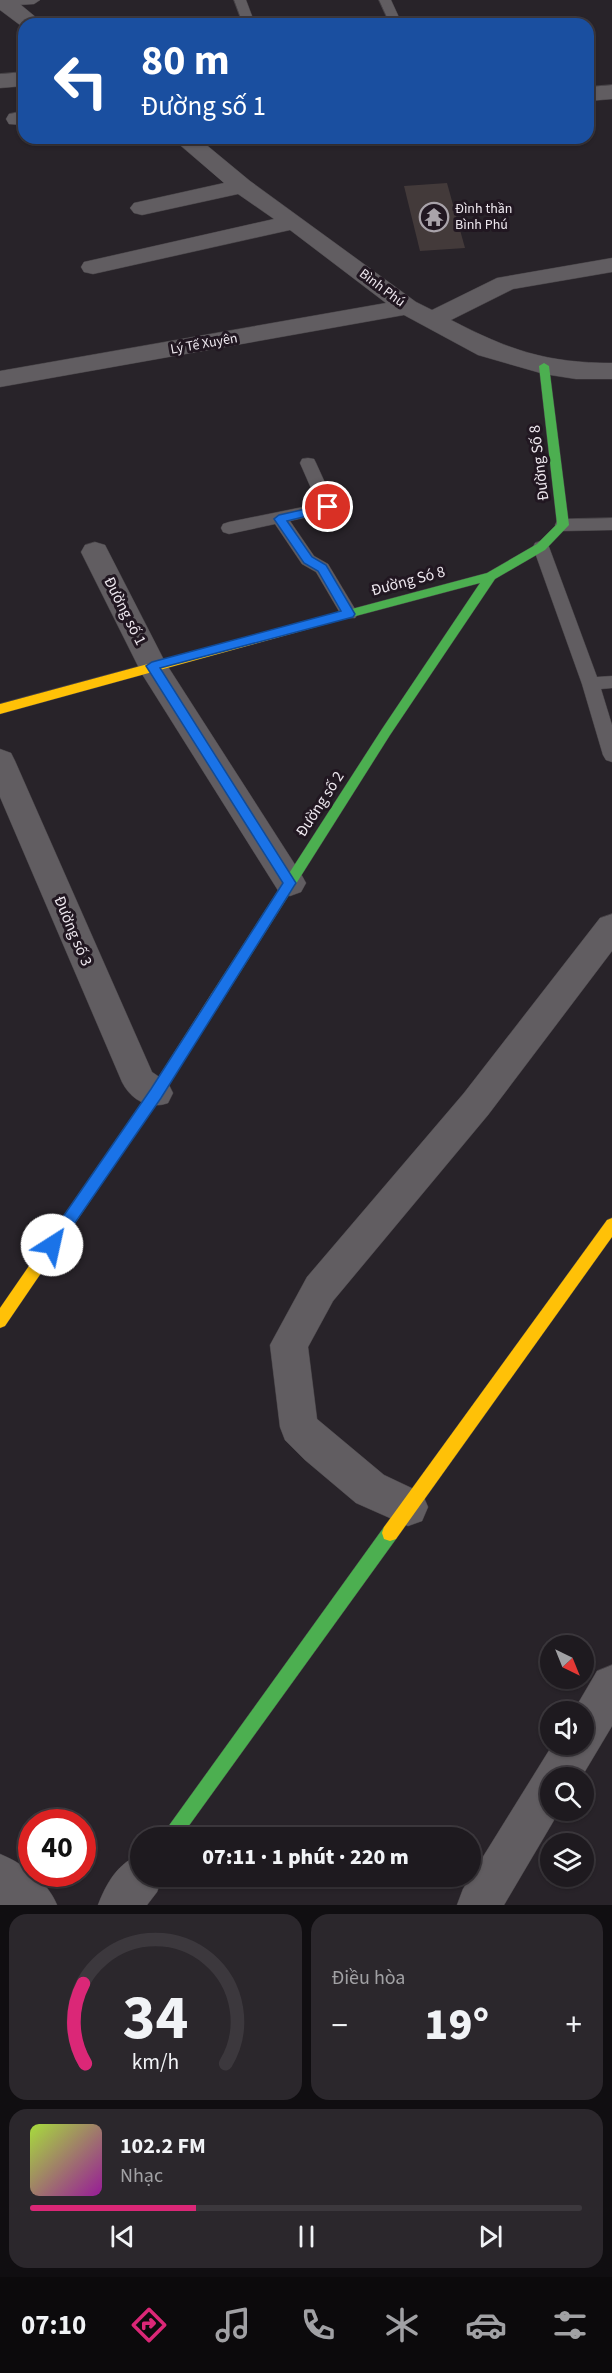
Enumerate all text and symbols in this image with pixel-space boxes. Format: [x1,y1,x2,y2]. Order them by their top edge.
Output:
text: 80 m [141,31,230,91]
icon: left [42,42,120,120]
text: Đường số 1 [141,87,266,126]
place label: Đình thần Bình Phú [455,199,512,235]
temple icon: Đình thần Bình Phú [418,201,450,233]
street label: Bình Phú [355,264,409,312]
street label: Lý Tế Xuyên [169,328,239,360]
street label: Đường Số 8 [523,424,555,502]
pin [302,481,353,532]
icon: arrive [311,490,344,523]
street label: Đường Só 8 [368,561,448,601]
street label: Đường số 1 [98,573,152,649]
street label: Đường số 2 [291,767,349,841]
street label: Đường số 3 [48,893,98,969]
position arrow [20,1213,84,1277]
north arrow [540,1635,594,1689]
map controls [540,1635,594,1887]
button: sound [540,1701,594,1755]
button: search [540,1767,594,1821]
speed limit sign: 40 [18,1809,96,1887]
button: layers [540,1833,594,1887]
text: 07:11 · 1 phút · 220 m [202,1841,409,1873]
text: Điều hòa [332,1964,405,1992]
text: 34 [122,1974,188,2063]
text: 19° [424,1993,489,2057]
text: − [332,2002,348,2049]
text: + [566,2002,582,2049]
text: km/h [131,2047,179,2078]
text: 102.2 FM [120,2130,206,2162]
text: Nhạc [120,2162,163,2190]
icon: previous [106,2220,139,2253]
icon: pause [290,2220,323,2253]
icon: next [474,2220,507,2253]
icon: directions [128,2304,170,2346]
icon: music [212,2304,254,2346]
icon: phone [297,2304,339,2346]
icon: climate [381,2304,423,2346]
icon: car [465,2304,507,2346]
icon: filters [549,2304,591,2346]
text: 07:10 [21,2306,86,2345]

